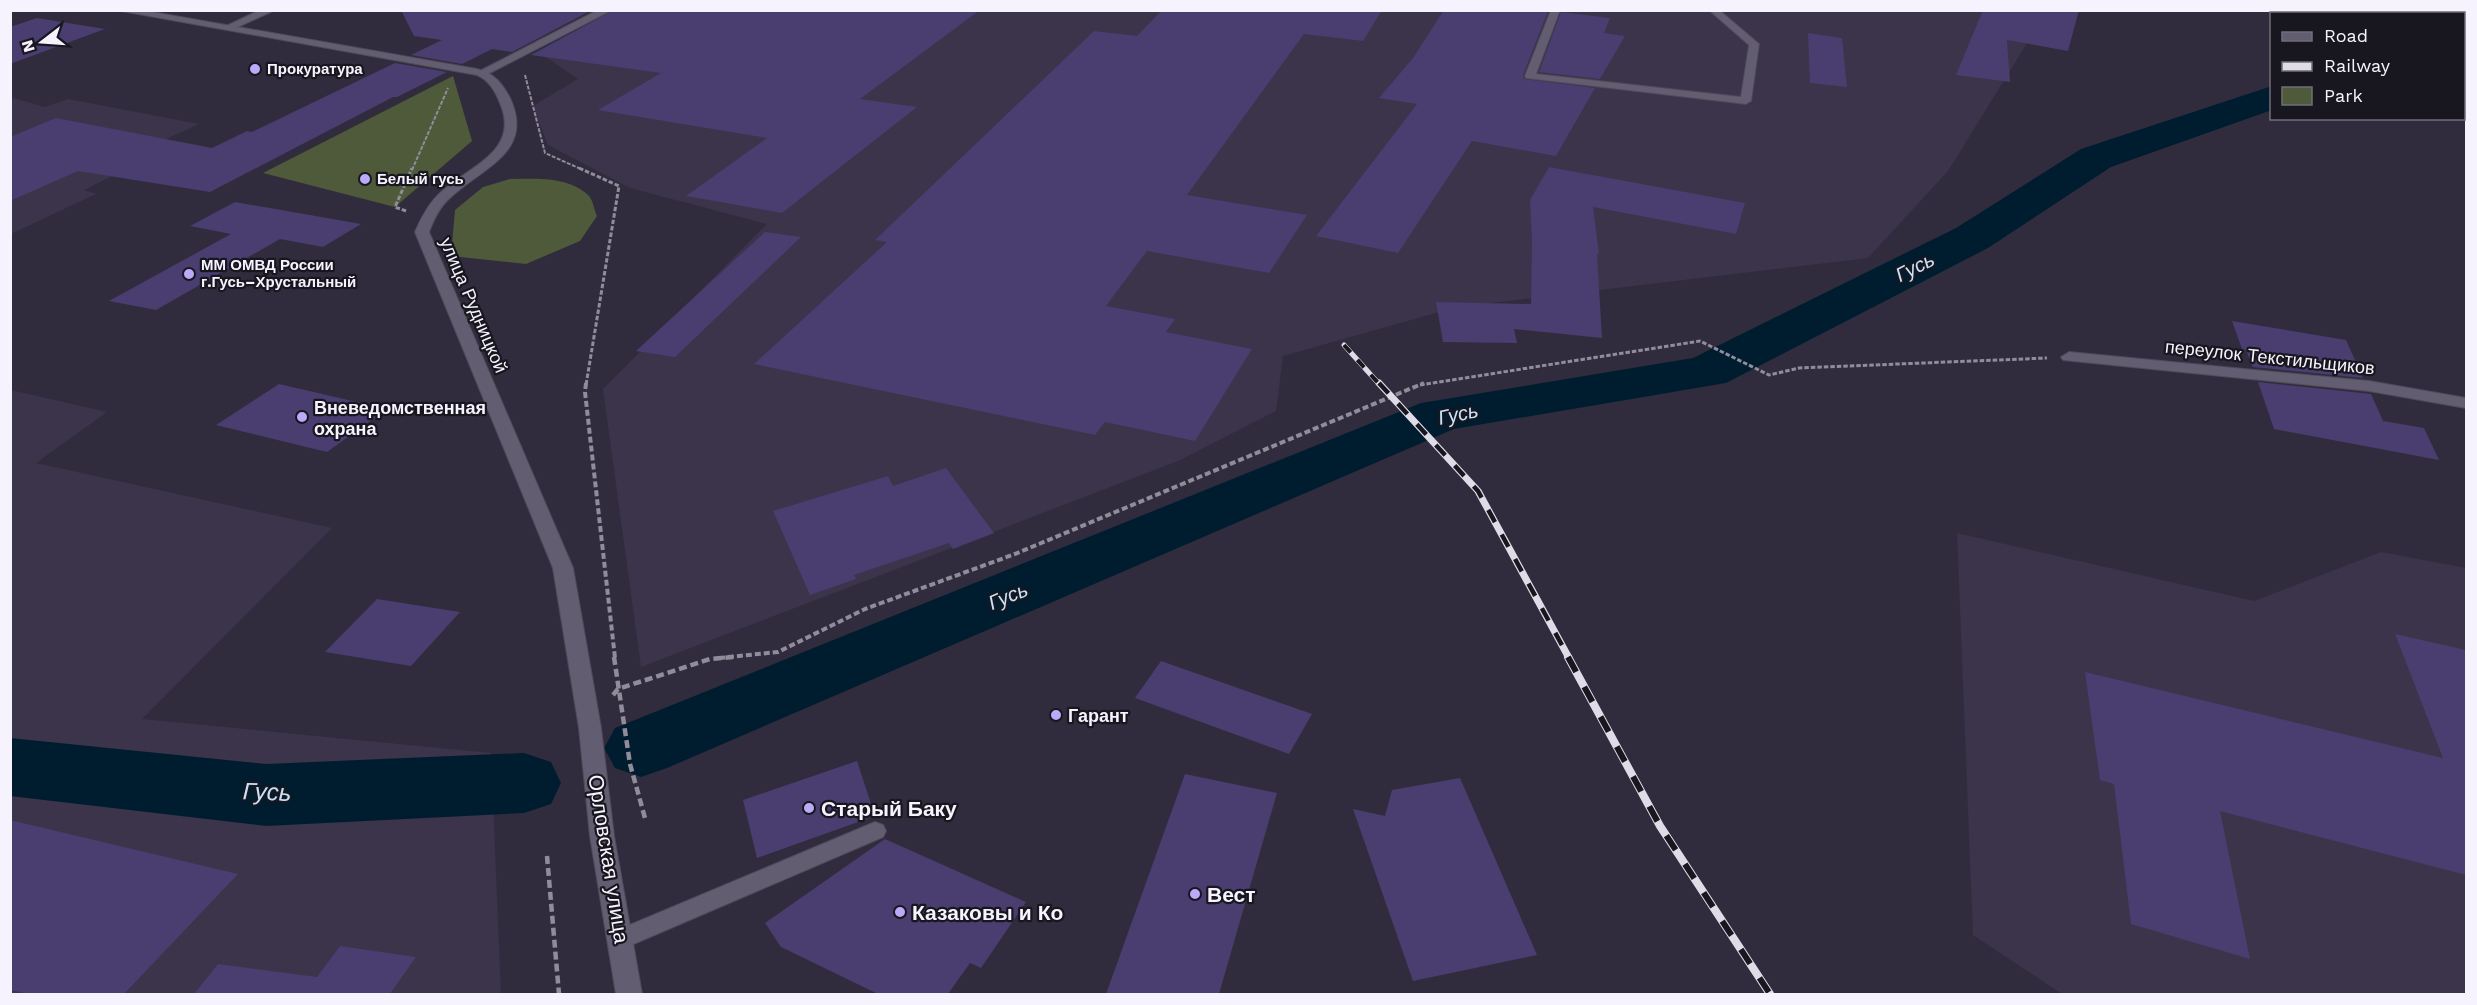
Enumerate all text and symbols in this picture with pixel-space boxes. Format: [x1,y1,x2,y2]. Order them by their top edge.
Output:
north arrow [12,12,72,72]
legend [2270,12,2465,120]
text: Road [2324,25,2368,46]
text: N [17,38,39,55]
text: Railway [2324,55,2391,76]
place label: Прокуратура [267,60,363,78]
marker: Прокуратура [248,62,262,76]
text: Park [2324,85,2363,106]
place label: Белый гусь [377,170,464,188]
marker: Белый гусь [358,172,372,186]
street label: улица Рудницкой [436,234,512,376]
water label: Гусь [1891,247,1939,287]
place label: ММ ОМВД России г.Гусь–Хрустальный [201,256,356,291]
marker: ММ ОМВД России г.Гусь–Хрустальный [182,267,196,281]
street label: переулок Текстильщиков [2164,336,2376,378]
place label: Вневедомственная охрана [314,397,486,439]
water label: Гусь [1436,398,1480,430]
marker: Вневедомственная охрана [295,410,309,424]
water label: Гусь [985,577,1031,615]
place label: Гарант [1068,705,1129,726]
marker: Гарант [1049,708,1063,722]
street label: Орловская улица [583,773,635,945]
water label: Гусь [242,777,292,807]
place label: Старый Баку [821,796,957,821]
marker: Старый Баку [802,801,816,815]
place label: Вест [1207,882,1256,907]
marker: Вест [1188,887,1202,901]
place label: Казаковы и Ко [912,900,1063,925]
marker: Казаковы и Ко [893,905,907,919]

